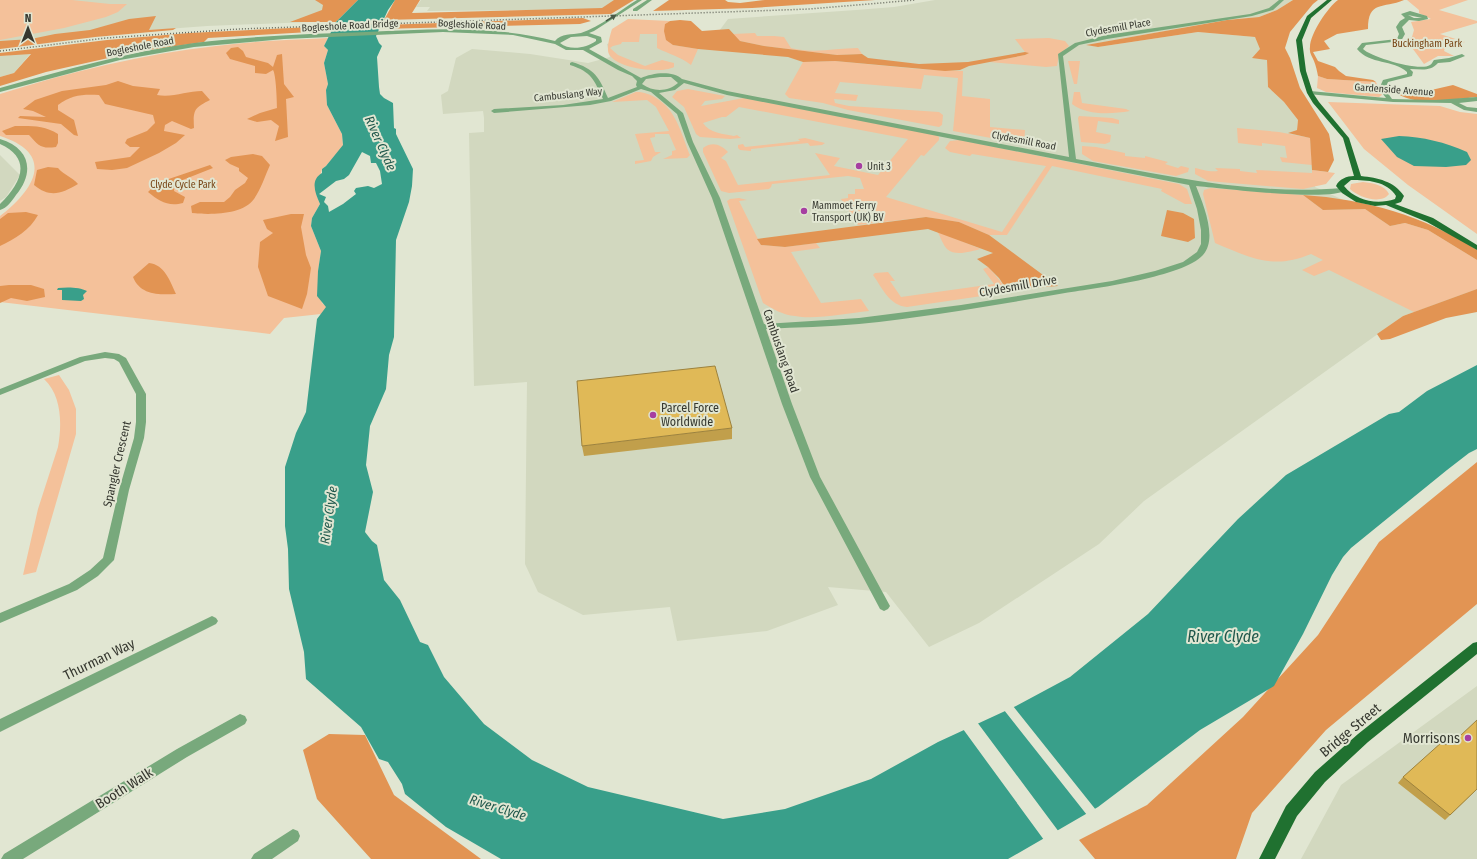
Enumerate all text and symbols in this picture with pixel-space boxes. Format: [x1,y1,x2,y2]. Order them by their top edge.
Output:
north arrow [8,8,48,48]
text: N [25,12,31,25]
one-way arrow [606,14,616,22]
street label: Clydesmill Place [1085,16,1152,40]
street label: Bogleshole Road Bridge [301,17,399,35]
street label: Bogleshole Road [437,17,506,33]
street label: Bogleshole Road [105,35,175,59]
park label: Buckingham Park [1392,38,1462,50]
street label: Gardenside Avenue [1354,81,1434,99]
street label: Cambuslang Way [533,85,603,105]
water label: River Clyde [362,114,399,173]
street label: Clydesmill Road [991,129,1057,153]
marker: Unit 3 [854,161,864,171]
place label: Unit 3 [867,161,891,173]
park label: Clyde Cycle Park [150,179,216,191]
place label: Mammoet Ferry Transport (UK) BV [812,200,884,224]
marker: Mammoet Ferry Transport (UK) BV [799,206,809,216]
street label: Clydesmill Drive [978,272,1058,300]
street label: Cambuslang Road [760,307,802,395]
place label: Parcel Force Worldwide [661,401,719,429]
marker: Parcel Force Worldwide [648,410,658,420]
street label: Spangler Crescent [100,419,134,508]
water label: River Clyde [317,485,340,545]
water label: River Clyde [1187,627,1259,646]
street label: Thurman Way [61,635,138,684]
street label: Bridge Street [1316,700,1385,761]
place label: Morrisons [1403,730,1460,747]
marker: Morrisons [1463,733,1473,743]
street label: Booth Walk [92,764,157,813]
water label: River Clyde [468,792,528,823]

